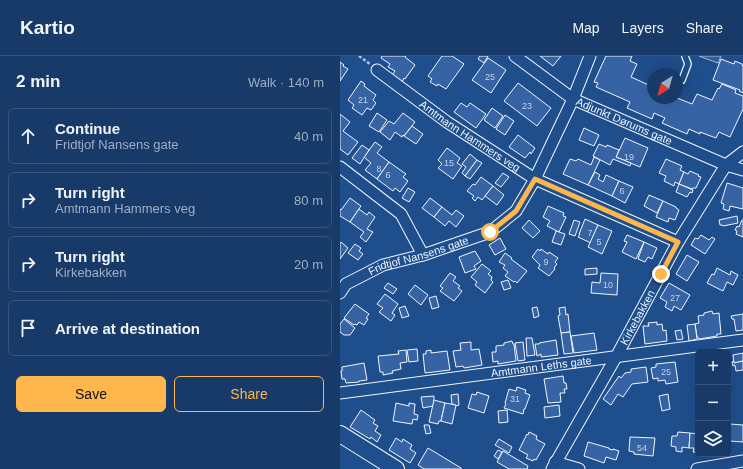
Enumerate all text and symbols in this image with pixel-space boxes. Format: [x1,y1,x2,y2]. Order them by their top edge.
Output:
text: Kartio [20,17,75,38]
text: Map [572,20,600,36]
text: Layers [622,20,664,36]
text: Share [686,20,723,36]
north arrow [647,68,683,104]
text: 2 min [16,72,60,91]
house number: 25 [485,72,495,82]
text: Walk · 140 m [248,75,324,90]
house number: 21 [358,95,368,105]
street label: Adjunkt Dørums gate [574,95,674,147]
street label: Amtmann Hammers veg [417,98,523,174]
house number: 23 [522,101,532,111]
text: Continue [55,120,120,137]
icon: ahead [17,125,39,147]
text: 40 m [294,129,323,144]
text: Fridtjof Nansens gate [55,137,179,152]
house number: 19 [624,152,634,162]
house number: 15 [444,158,454,168]
house number: 8 [376,164,382,174]
house number: 6 [385,170,391,180]
text: Turn right [55,184,125,201]
house number: 6 [619,186,625,196]
icon: right [17,189,39,211]
text: 80 m [294,193,323,208]
text: Amtmann Hammers veg [55,201,195,216]
route start [481,223,499,241]
house number: 7 [587,228,593,238]
street label: Fridtjof Nansens gate [366,234,470,278]
house number: 5 [596,237,602,247]
text: Turn right [55,248,125,265]
icon: right [17,253,39,275]
text: 20 m [294,257,323,272]
house number: 9 [543,257,549,267]
text: Kirkebakken [55,265,127,280]
route end [652,265,670,283]
house number: 10 [603,280,613,290]
street label: Kirkebakken [618,288,657,347]
house number: 27 [670,293,680,303]
icon: arrive [17,317,39,339]
text: Arrive at destination [55,320,200,337]
map controls [695,349,731,457]
button: + [695,349,731,385]
street label: Amtmann Leths gate [490,354,592,379]
house number: 25 [661,367,671,377]
button: Save [16,376,166,412]
button: Share [174,376,324,412]
button: − [695,385,731,421]
house number: 31 [510,394,520,404]
button: layers [695,421,731,457]
house number: 54 [637,443,647,453]

